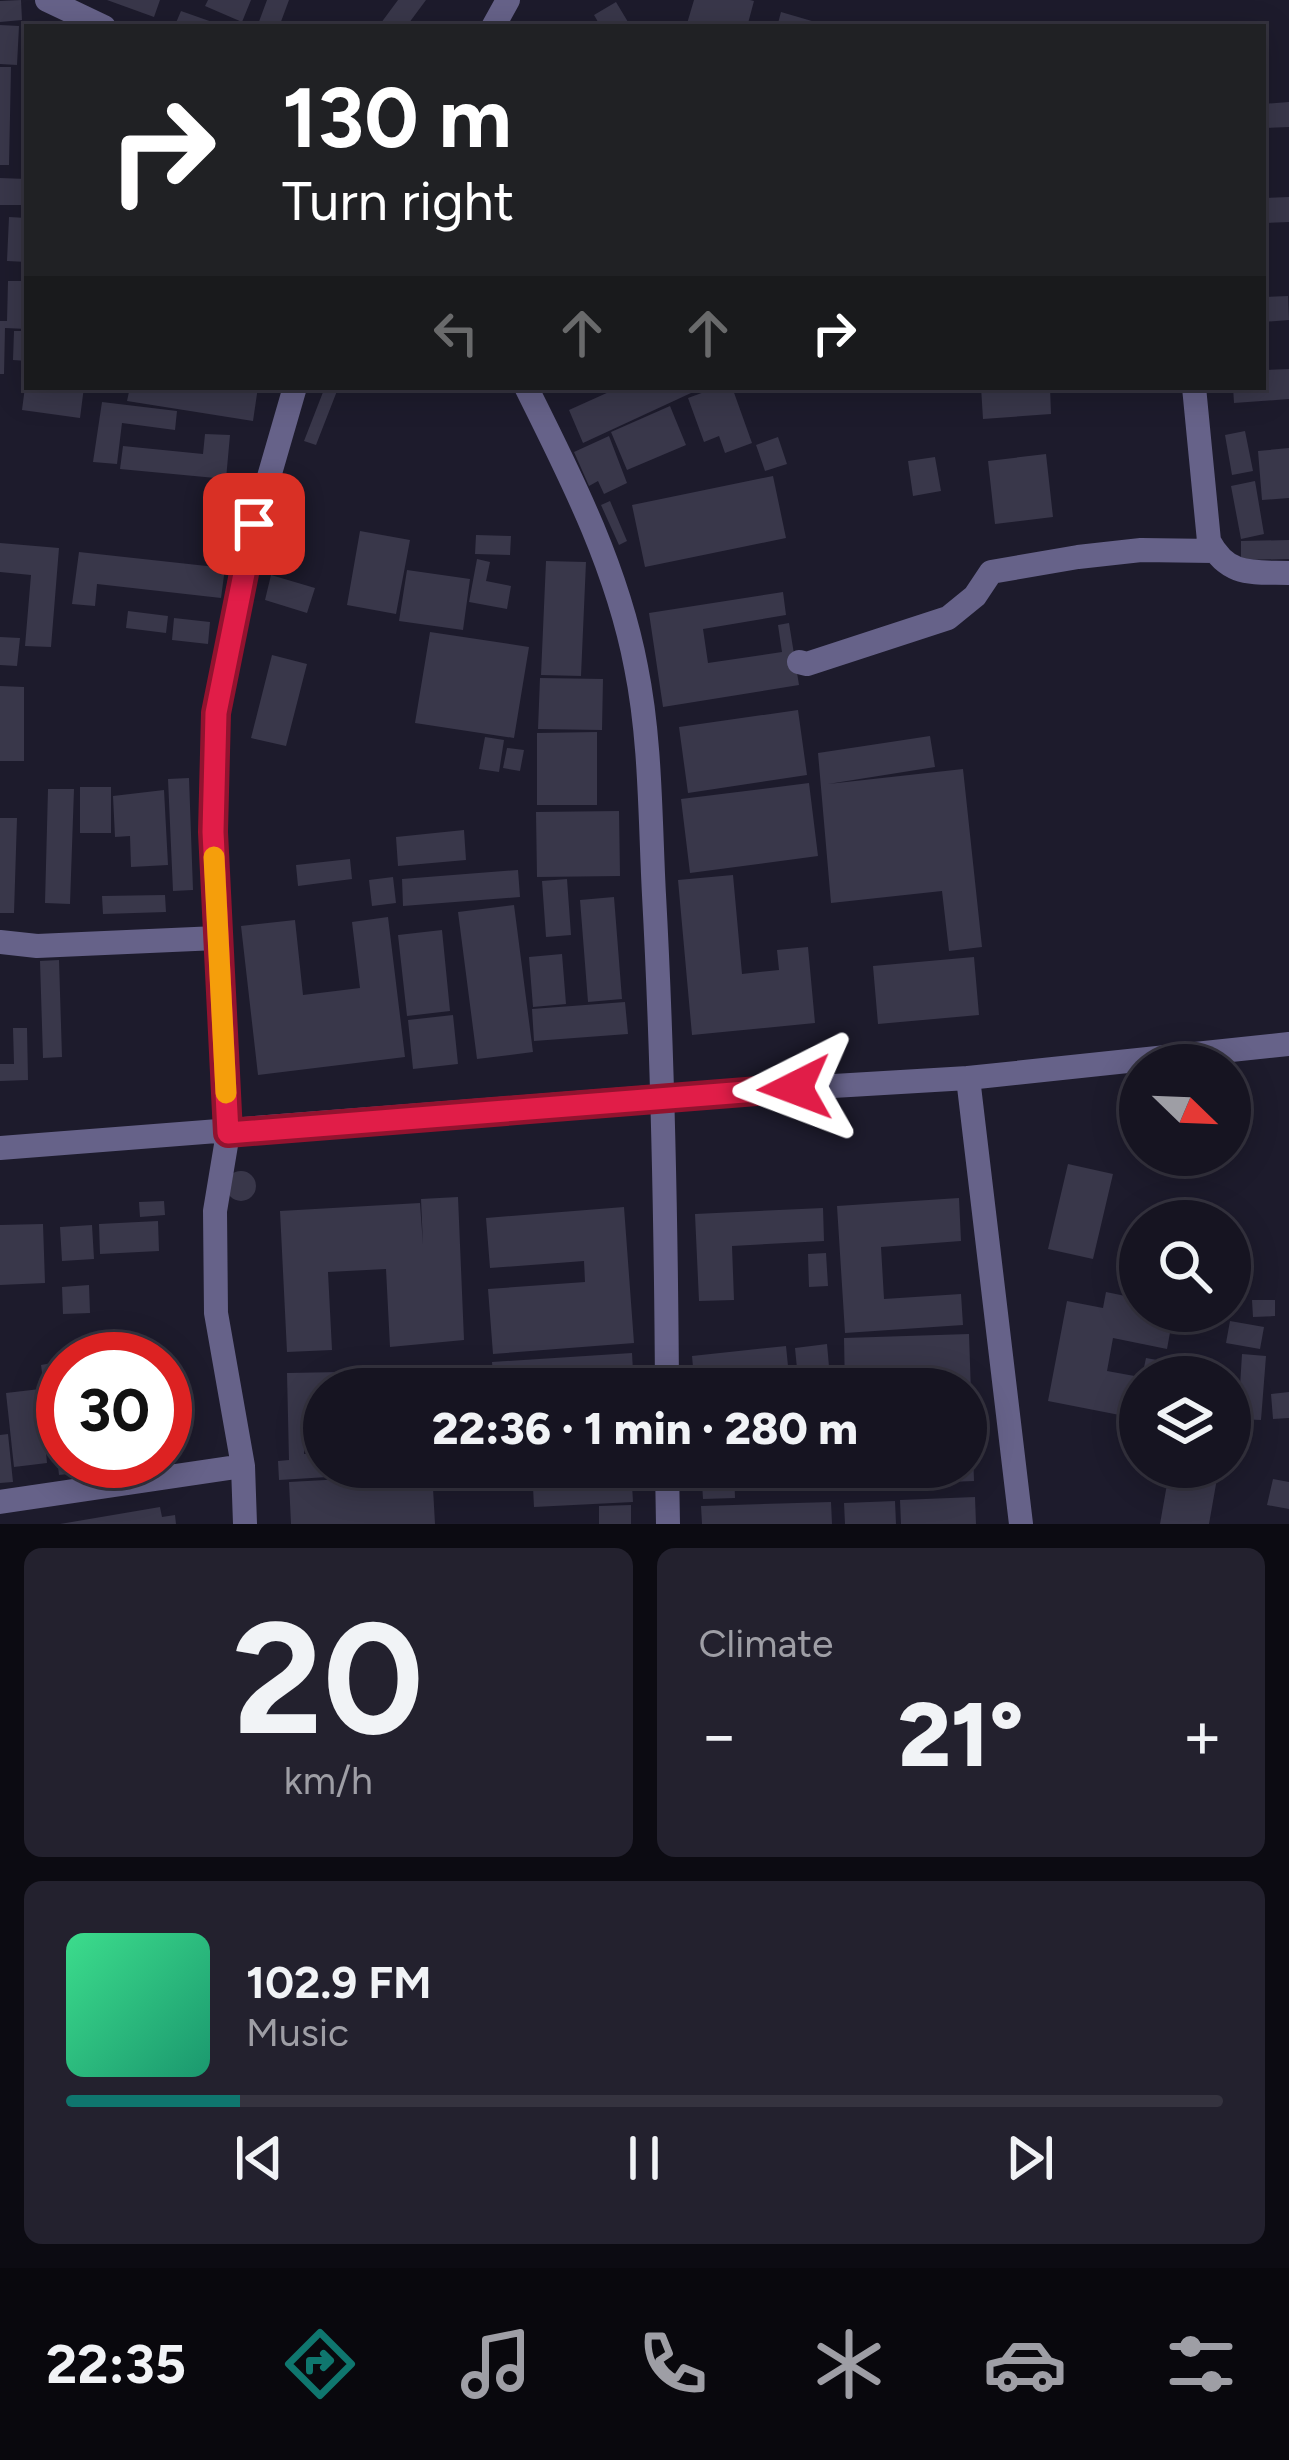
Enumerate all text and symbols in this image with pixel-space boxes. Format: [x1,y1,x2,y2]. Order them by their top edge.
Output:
text: 130 m [282,67,512,168]
icon: right [84,72,240,228]
text: Turn right [282,169,514,234]
icon: left [423,300,489,366]
icon: ahead [549,300,615,366]
icon: ahead [675,300,741,366]
icon: right [801,300,867,366]
pin [203,473,305,575]
icon: arrive [221,491,287,557]
position arrow [732,1025,858,1151]
north arrow [1119,1044,1251,1176]
map controls [1119,1044,1251,1488]
button: search [1119,1200,1251,1332]
speed limit sign: 30 [36,1332,192,1488]
button: layers [1119,1356,1251,1488]
text: 22:36 · 1 min · 280 m [432,1401,858,1455]
text: 20 [233,1585,424,1772]
text: Climate [699,1620,833,1667]
text: 21° [898,1680,1024,1789]
text: − [699,1695,740,1775]
text: + [1182,1695,1223,1775]
text: km/h [284,1757,373,1804]
text: 102.9 FM [246,1955,432,2009]
text: Music [246,2009,349,2056]
icon: previous [226,2125,292,2191]
icon: pause [611,2125,677,2191]
icon: next [997,2125,1063,2191]
icon: directions [278,2322,362,2406]
icon: music [454,2322,538,2406]
icon: phone [631,2322,715,2406]
icon: climate [807,2322,891,2406]
icon: car [983,2322,1067,2406]
icon: filters [1159,2322,1243,2406]
text: 22:35 [46,2332,186,2397]

